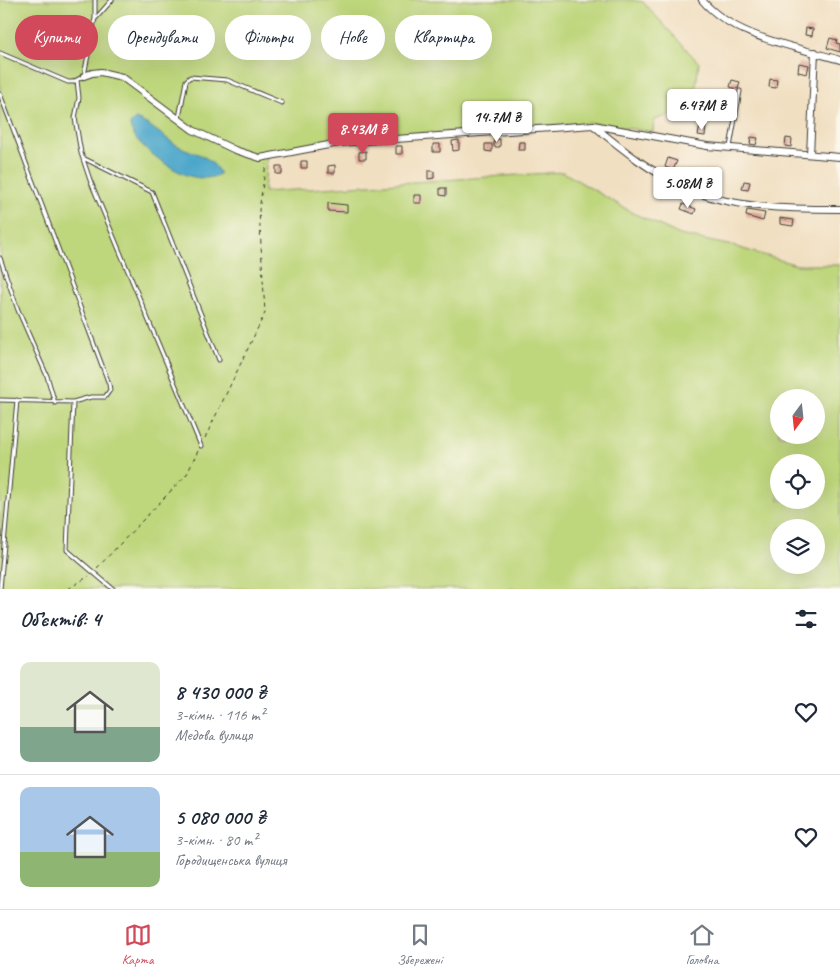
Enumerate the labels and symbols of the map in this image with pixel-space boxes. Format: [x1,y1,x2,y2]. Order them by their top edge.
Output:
pin: 6.47M ₴ [656,88,748,131]
pin: 14.7M ₴ [451,100,543,143]
pin: 8.43M ₴ [317,112,409,155]
pin: 5.08M ₴ [642,166,734,209]
north arrow [770,389,825,444]

